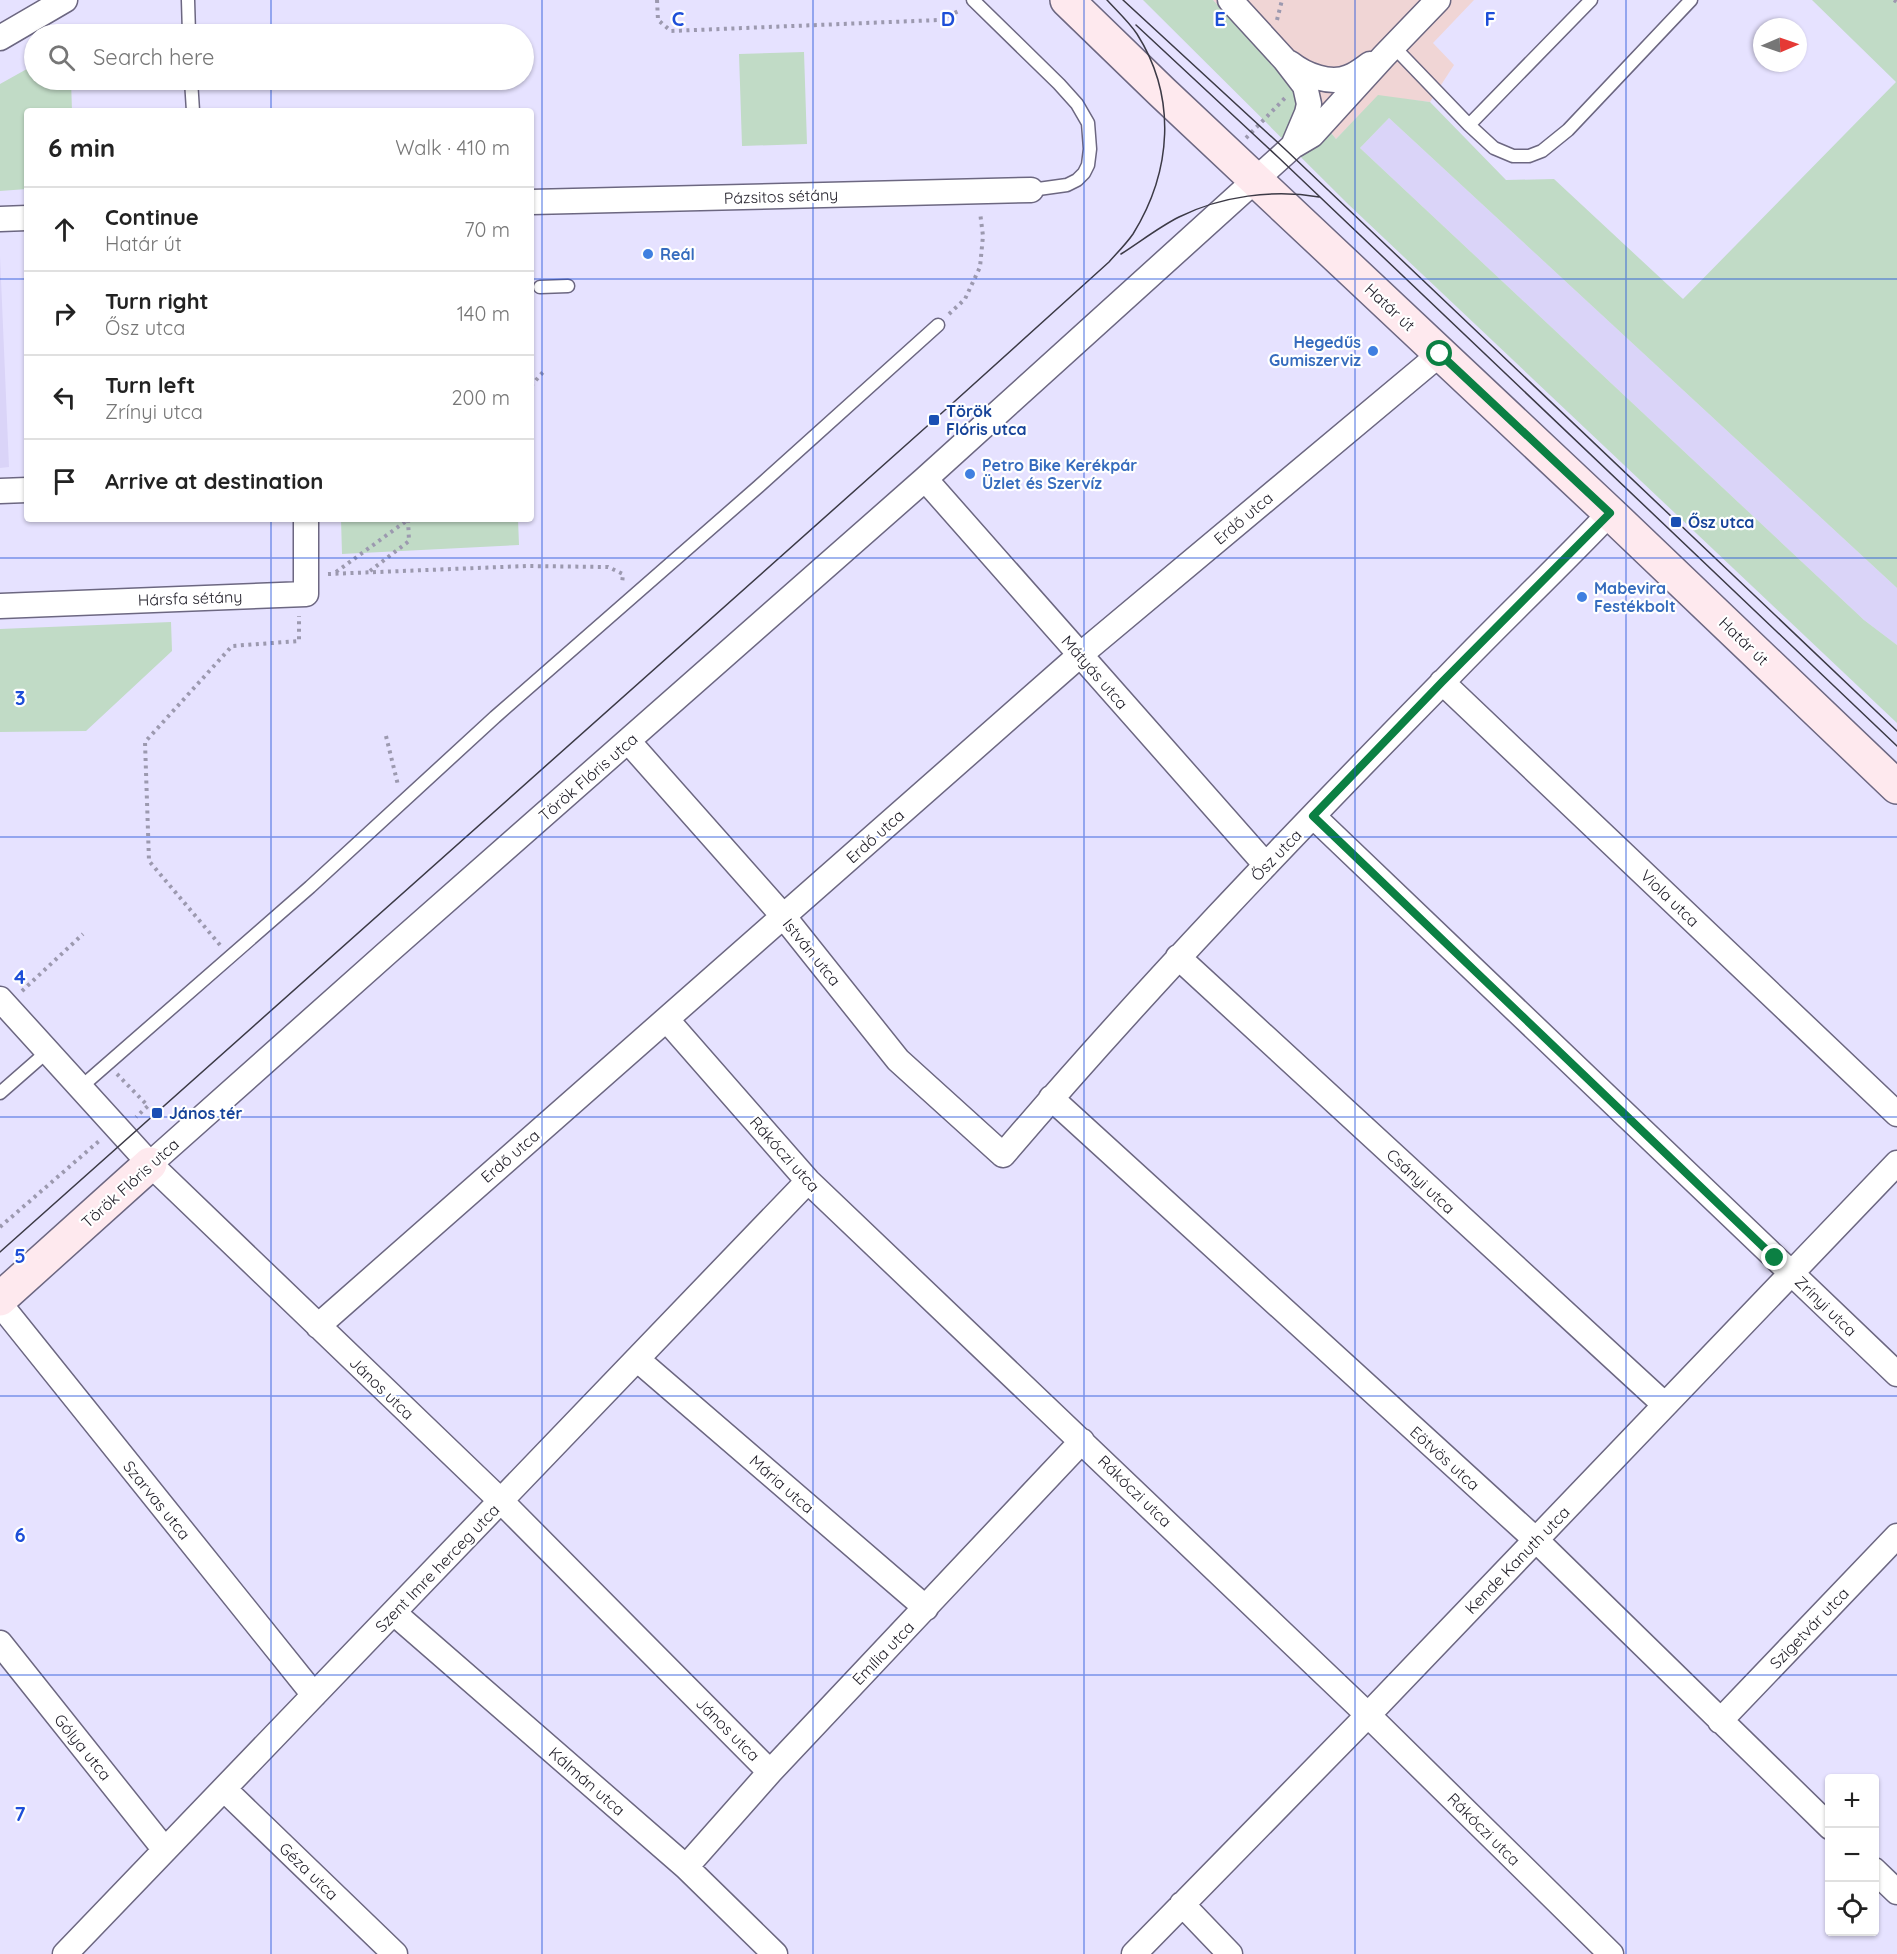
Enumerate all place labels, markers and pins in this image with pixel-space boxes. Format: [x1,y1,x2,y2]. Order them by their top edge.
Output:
place label: Reál [660,244,695,264]
marker: Reál [641,247,655,261]
place label: Hegedűs Gumiszerviz [1269,332,1361,370]
marker: Hegedűs Gumiszerviz [1366,344,1380,358]
place label: Török Flóris utca [946,401,1026,439]
marker: Török Flóris utca [927,413,941,427]
place label: Petro Bike Kerékpár Üzlet és Szervíz [982,455,1137,493]
marker: Petro Bike Kerékpár Üzlet és Szervíz [963,467,977,481]
place label: Ősz utca [1688,512,1754,532]
marker: Ősz utca [1669,515,1683,529]
place label: Mabevira Festékbolt [1594,578,1676,616]
marker: Mabevira Festékbolt [1575,590,1589,604]
place label: János tér [169,1103,242,1123]
marker: János tér [150,1106,164,1120]

